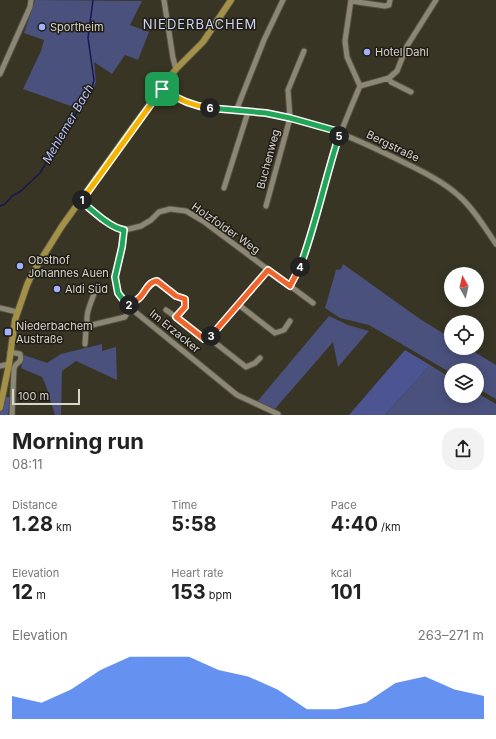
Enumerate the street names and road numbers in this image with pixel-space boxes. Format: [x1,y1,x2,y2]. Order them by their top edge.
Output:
street label: Bergstraße [364,127,422,165]
street label: Buchenweg [253,128,283,190]
street label: Holzfolder Weg [189,199,263,257]
street label: Im Erzacker [147,306,203,356]

